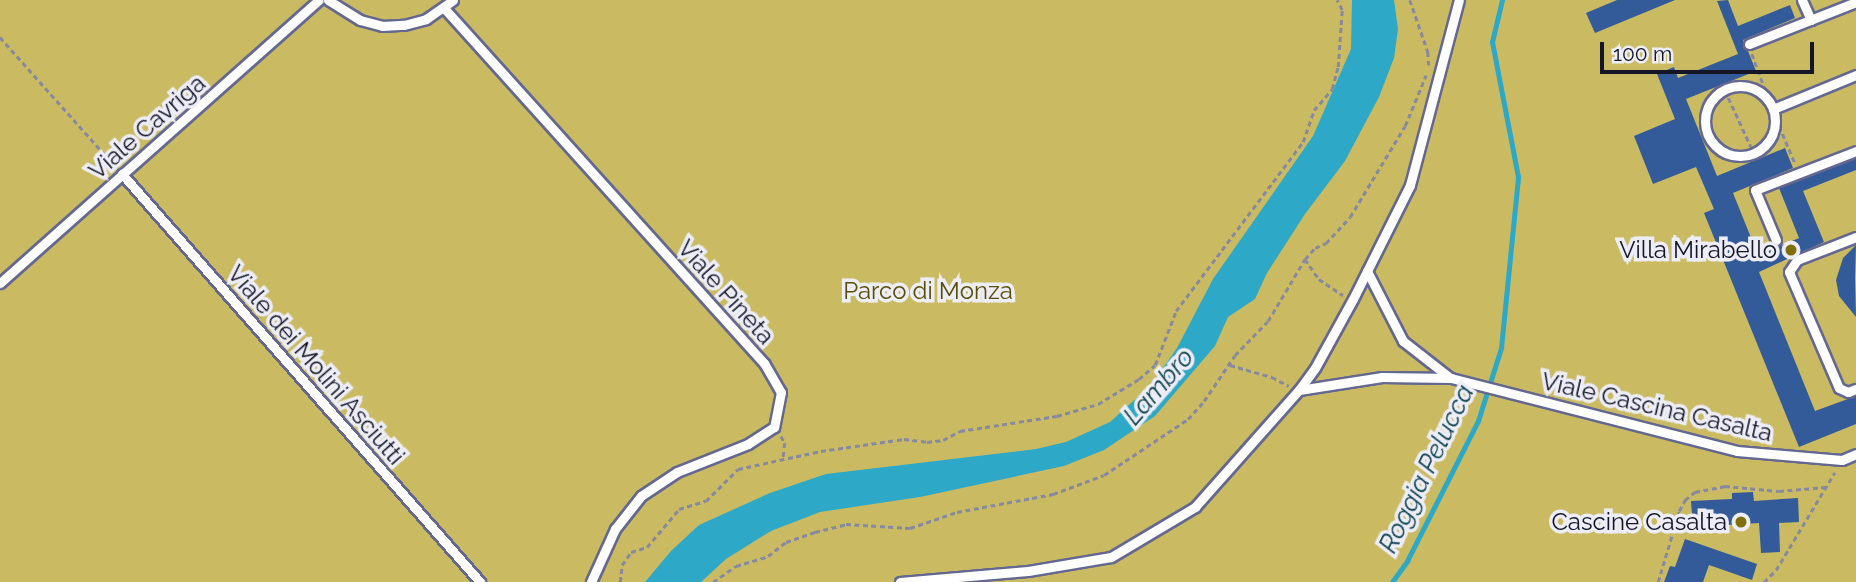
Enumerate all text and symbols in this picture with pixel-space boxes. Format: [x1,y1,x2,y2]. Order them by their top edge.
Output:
scale bar [1604,28,1818,72]
text: 100 m [1613,41,1672,66]
street label: Viale Cavriga [83,69,211,185]
street label: Viale Pineta [672,234,780,350]
place label: Villa Mirabello [1619,236,1777,264]
marker: Villa Mirabello [1783,242,1799,258]
street label: Viale dei Molini Asciutti [221,259,411,471]
park label: Parco di Monza [843,277,1013,305]
water label: Lambro [1117,342,1201,432]
street label: Viale Cascina Casalta [1539,366,1775,448]
water label: Roggia Pelucca [1373,380,1481,558]
place label: Cascine Casalta [1551,508,1727,536]
marker: Cascine Casalta [1733,514,1749,530]

